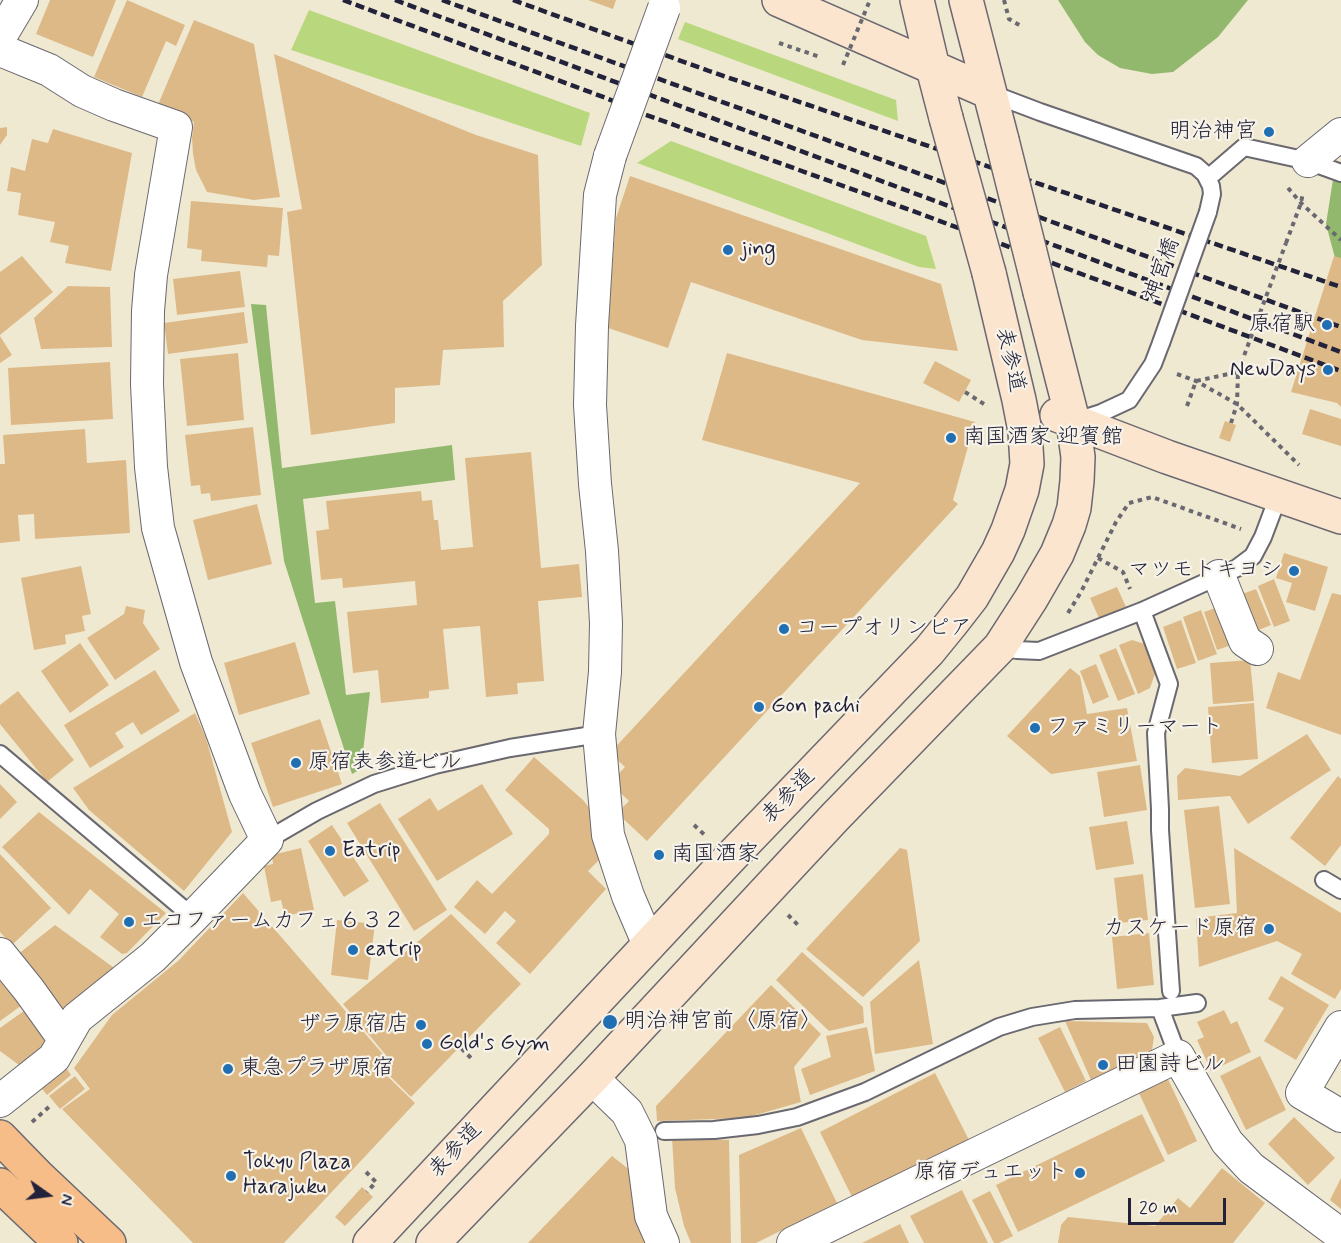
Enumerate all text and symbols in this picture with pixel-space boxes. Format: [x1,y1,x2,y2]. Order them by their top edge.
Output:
place label: 明治神宮 [1169,119,1257,145]
marker: 明治神宮 [1262,125,1276,139]
street label: 神宮橋 [1139,234,1187,306]
place label: jing [740,237,775,263]
marker: jing [721,243,735,257]
place label: 原宿駅 [1249,312,1315,338]
marker: 原宿駅 [1320,318,1334,332]
street label: 表参道 [989,325,1029,395]
place label: NewDays [1230,357,1316,383]
marker: NewDays [1321,363,1335,377]
place label: 南国酒家 迎賓館 [963,425,1123,451]
marker: 南国酒家 迎賓館 [944,431,958,445]
place label: マツモトキヨシ [1128,558,1282,584]
marker: マツモトキヨシ [1287,564,1301,578]
place label: コープオリンピア [796,616,972,642]
marker: コープオリンピア [777,622,791,636]
place label: Gon pachi [771,694,860,720]
marker: Gon pachi [752,700,766,714]
place label: ファミリーマート [1047,715,1223,741]
marker: ファミリーマート [1028,721,1042,735]
place label: 原宿表参道ビル [308,750,462,776]
marker: 原宿表参道ビル [289,756,303,770]
street label: 表参道 [757,764,821,830]
place label: Eatrip [342,838,401,864]
place label: 南国酒家 [671,842,759,868]
marker: Eatrip [323,844,337,858]
marker: 南国酒家 [652,848,666,862]
place label: エコファームカフェ６３２ [141,909,405,935]
marker: エコファームカフェ６３２ [122,915,136,929]
place label: カスケード原宿 [1103,916,1257,942]
marker: カスケード原宿 [1262,922,1276,936]
place label: eatrip [365,937,421,963]
marker: eatrip [346,943,360,957]
place label: 明治神宮前〈原宿〉 [624,1009,822,1035]
place label: ザラ原宿店 [299,1012,409,1038]
marker: 明治神宮前〈原宿〉 [601,1013,619,1031]
marker: ザラ原宿店 [414,1018,428,1032]
place label: Gold's Gym [439,1031,550,1057]
marker: Gold's Gym [420,1037,434,1051]
place label: 田園詩ビル [1115,1052,1225,1078]
place label: 東急プラザ原宿 [240,1056,394,1082]
marker: 田園詩ビル [1096,1058,1110,1072]
marker: 東急プラザ原宿 [221,1062,235,1076]
street label: 表参道 [424,1118,488,1184]
place label: Tokyu Plaza Harajuku [243,1150,351,1202]
place label: 原宿デュエット [914,1160,1068,1186]
north arrow [18,1165,78,1225]
marker: 原宿デュエット [1073,1166,1087,1180]
marker: Tokyu Plaza Harajuku [224,1169,238,1183]
scale bar [1131,1186,1228,1224]
text: N [54,1192,77,1207]
text: 20 m [1139,1196,1177,1220]

